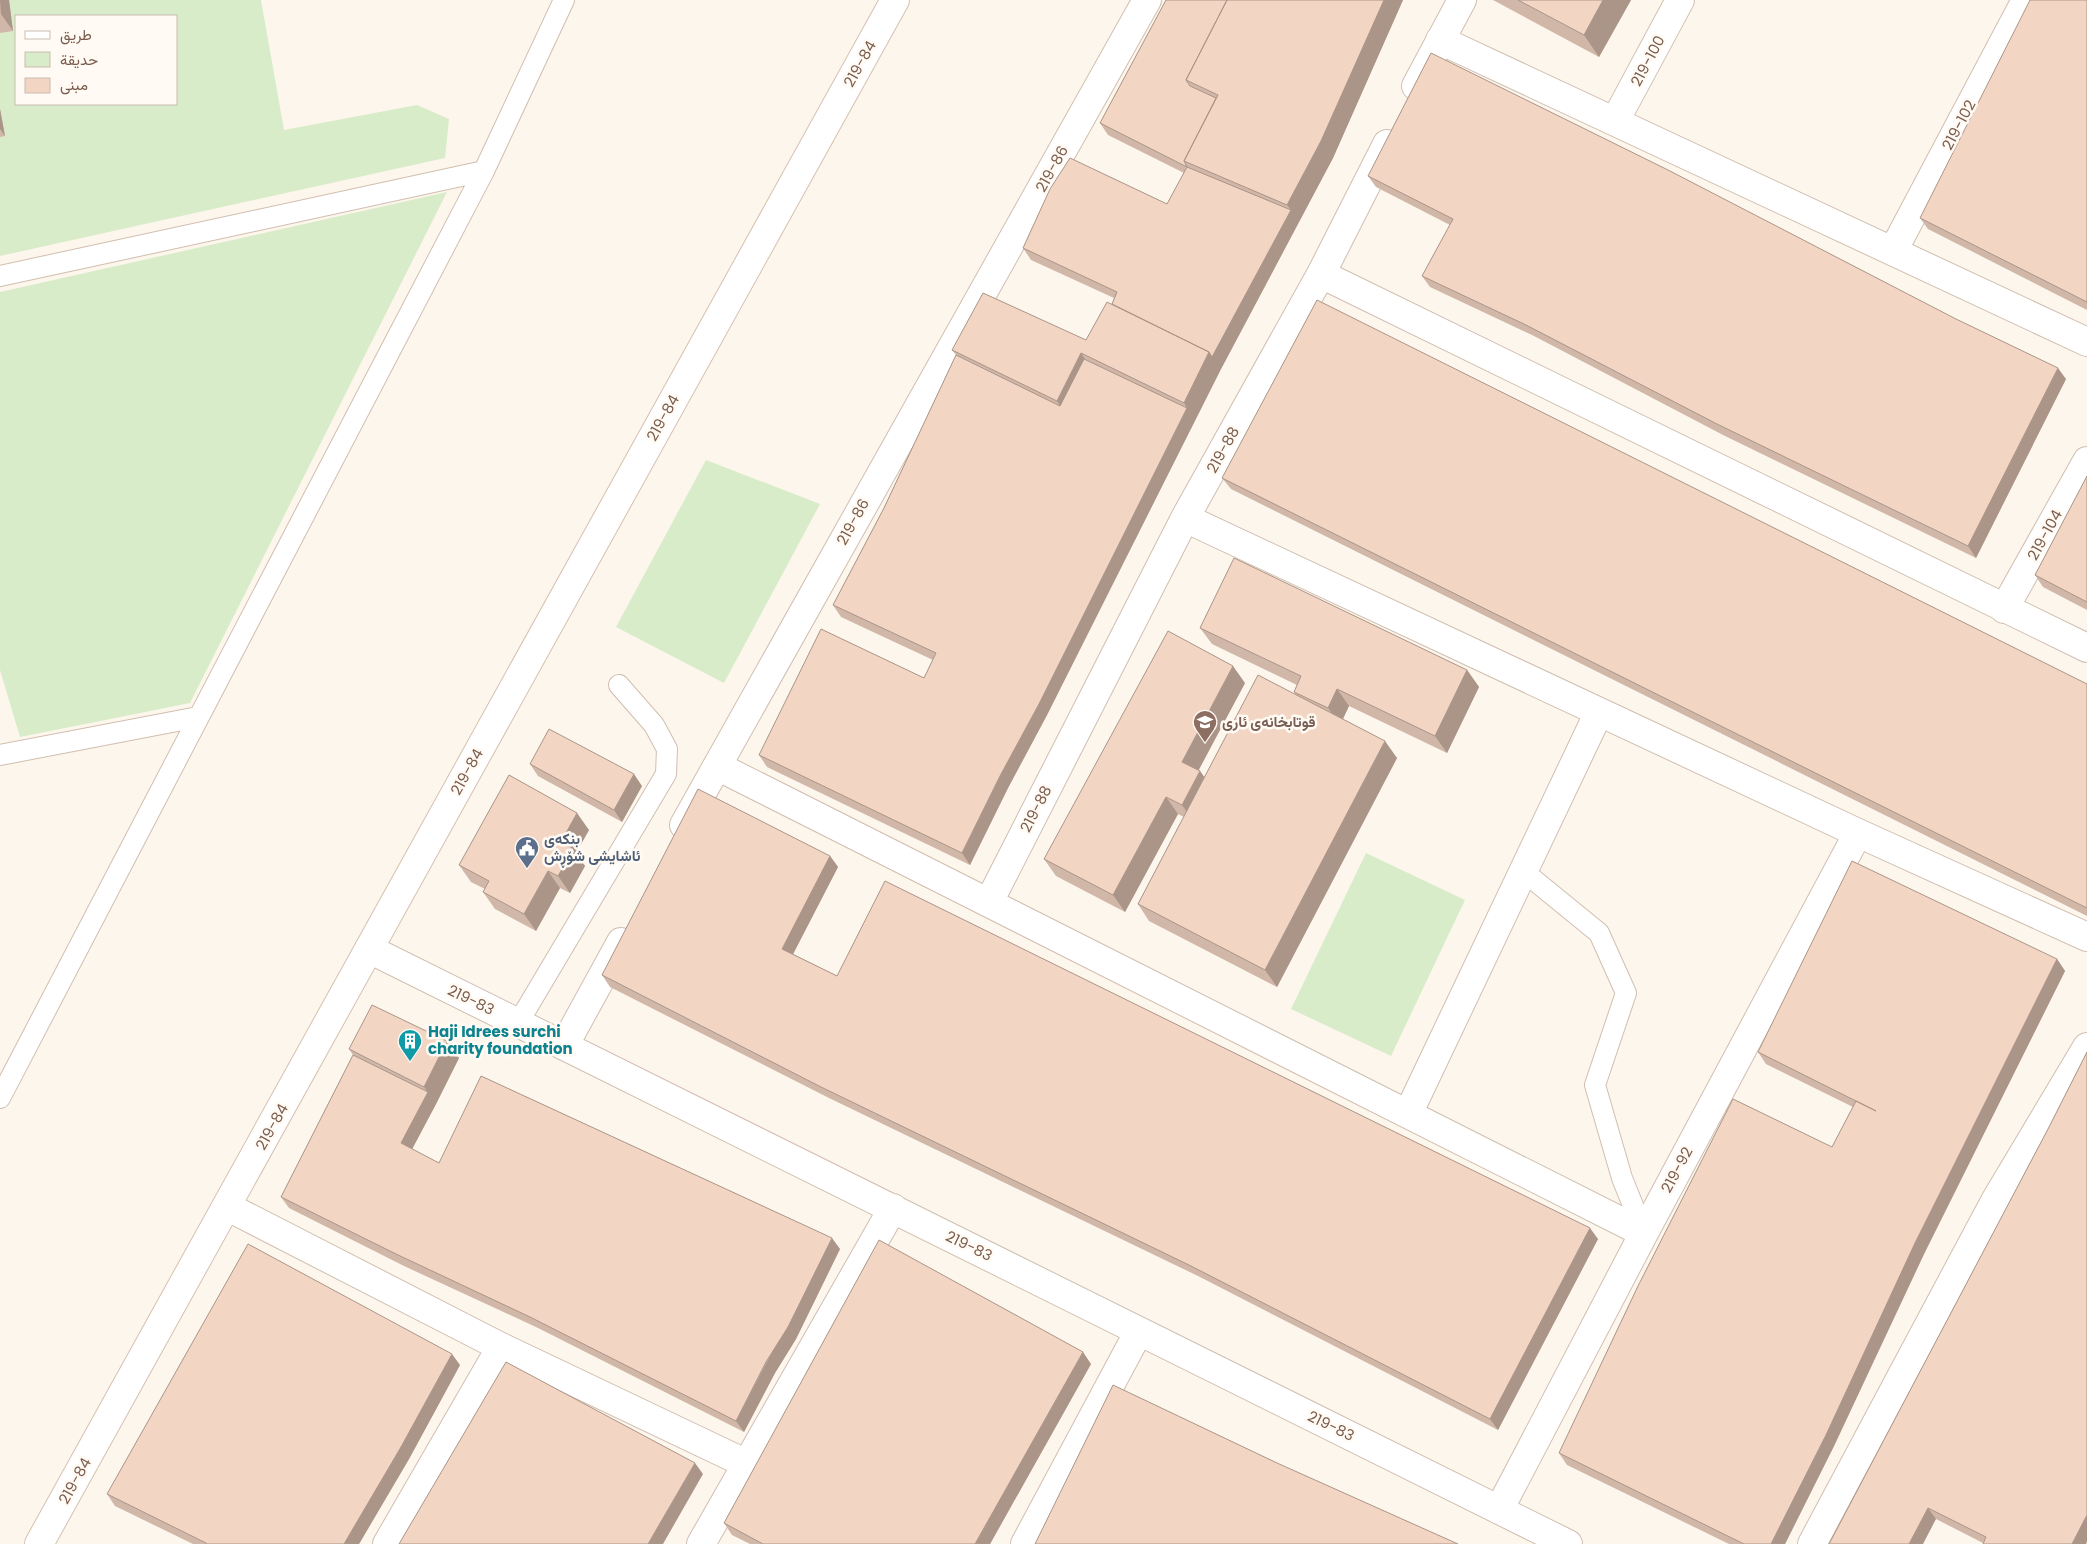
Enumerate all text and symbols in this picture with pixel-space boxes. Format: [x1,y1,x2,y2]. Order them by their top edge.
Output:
legend [15,15,178,105]
text: طريق [60,24,92,45]
street label: 219-100 [1625,32,1670,90]
street label: 219-84 [838,37,881,91]
text: حديقة [60,49,98,70]
text: مبنى [60,74,88,95]
street label: 219-102 [1937,96,1981,154]
street label: 219-86 [1030,142,1073,196]
street label: 219-84 [641,391,684,445]
street label: 219-88 [1201,423,1244,477]
street label: 219-86 [831,495,874,549]
street label: 219-104 [2022,506,2067,564]
school or university icon: قوتابخانەی ئاری [1192,709,1218,743]
place label: قوتابخانەی ئاری [1222,711,1316,732]
street label: 219-84 [445,745,488,799]
street label: 219-88 [1015,782,1056,836]
place label: بنکەی ئاشایشی شۆڕش [544,828,641,868]
public building icon: بنکەی ئاشایشی شۆڕش [514,835,540,869]
street label: 219-83 [444,979,498,1020]
place label: Haji Idrees surchi charity foundation [428,1021,573,1059]
building icon: Haji Idrees surchi charity foundation [397,1028,423,1062]
street label: 219-84 [250,1100,293,1154]
street label: 219-92 [1656,1143,1697,1196]
street label: 219-83 [942,1225,996,1266]
street label: 219-83 [1304,1405,1358,1446]
street label: 219-84 [53,1454,96,1508]

